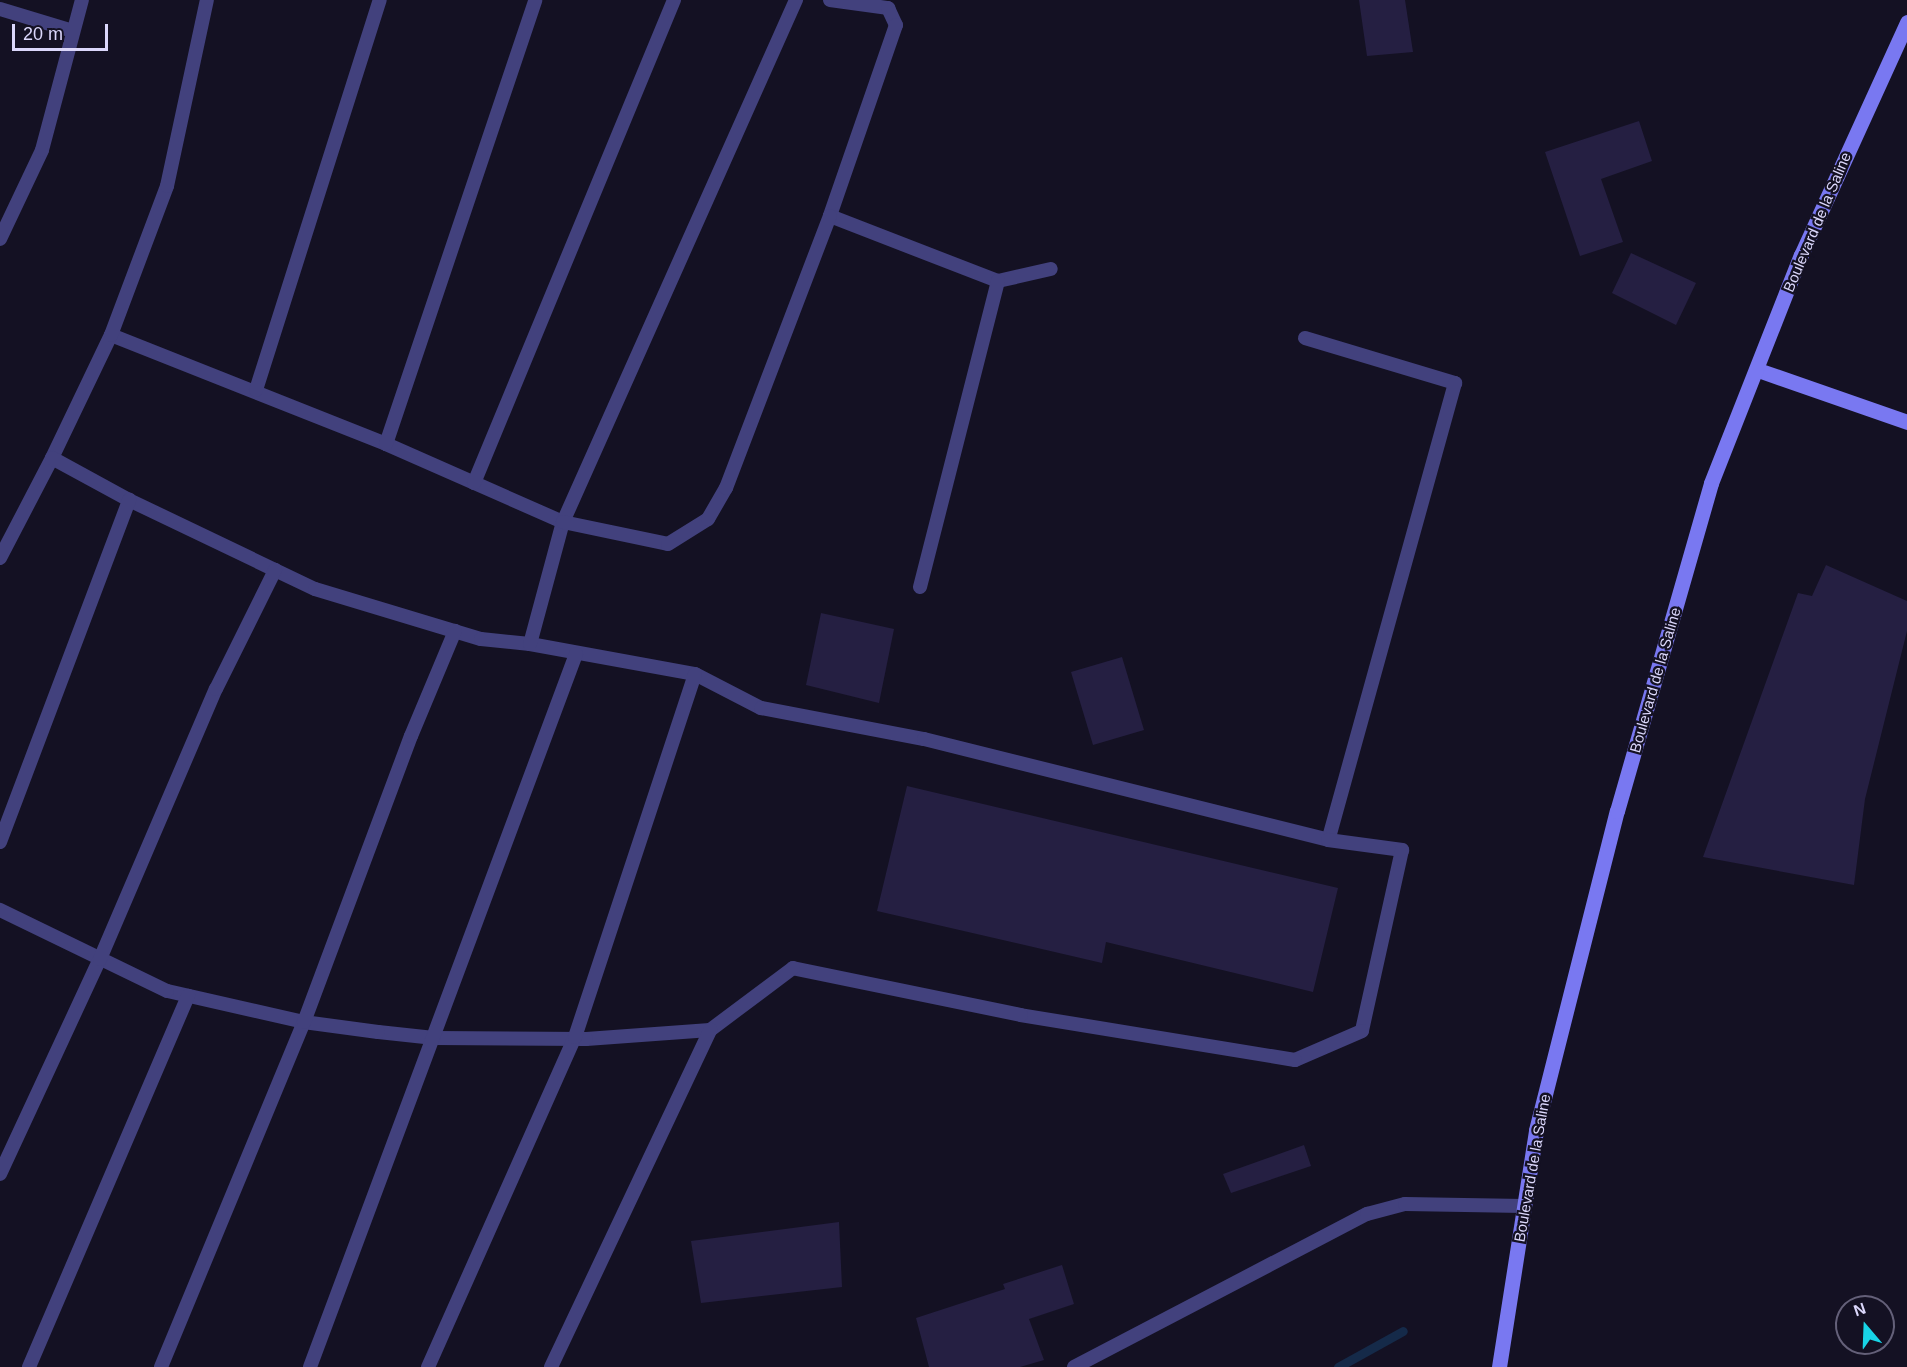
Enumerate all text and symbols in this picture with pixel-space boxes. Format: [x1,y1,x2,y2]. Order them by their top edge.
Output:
scale bar [15,12,111,50]
text: 20 m [23,24,63,44]
street label: Boulevard de la Saline [1779,149,1855,295]
street label: Boulevard de la Saline [1626,605,1684,755]
street label: Boulevard de la Saline [1510,1093,1554,1243]
north arrow [1835,1295,1895,1355]
text: N [1851,1299,1868,1319]

